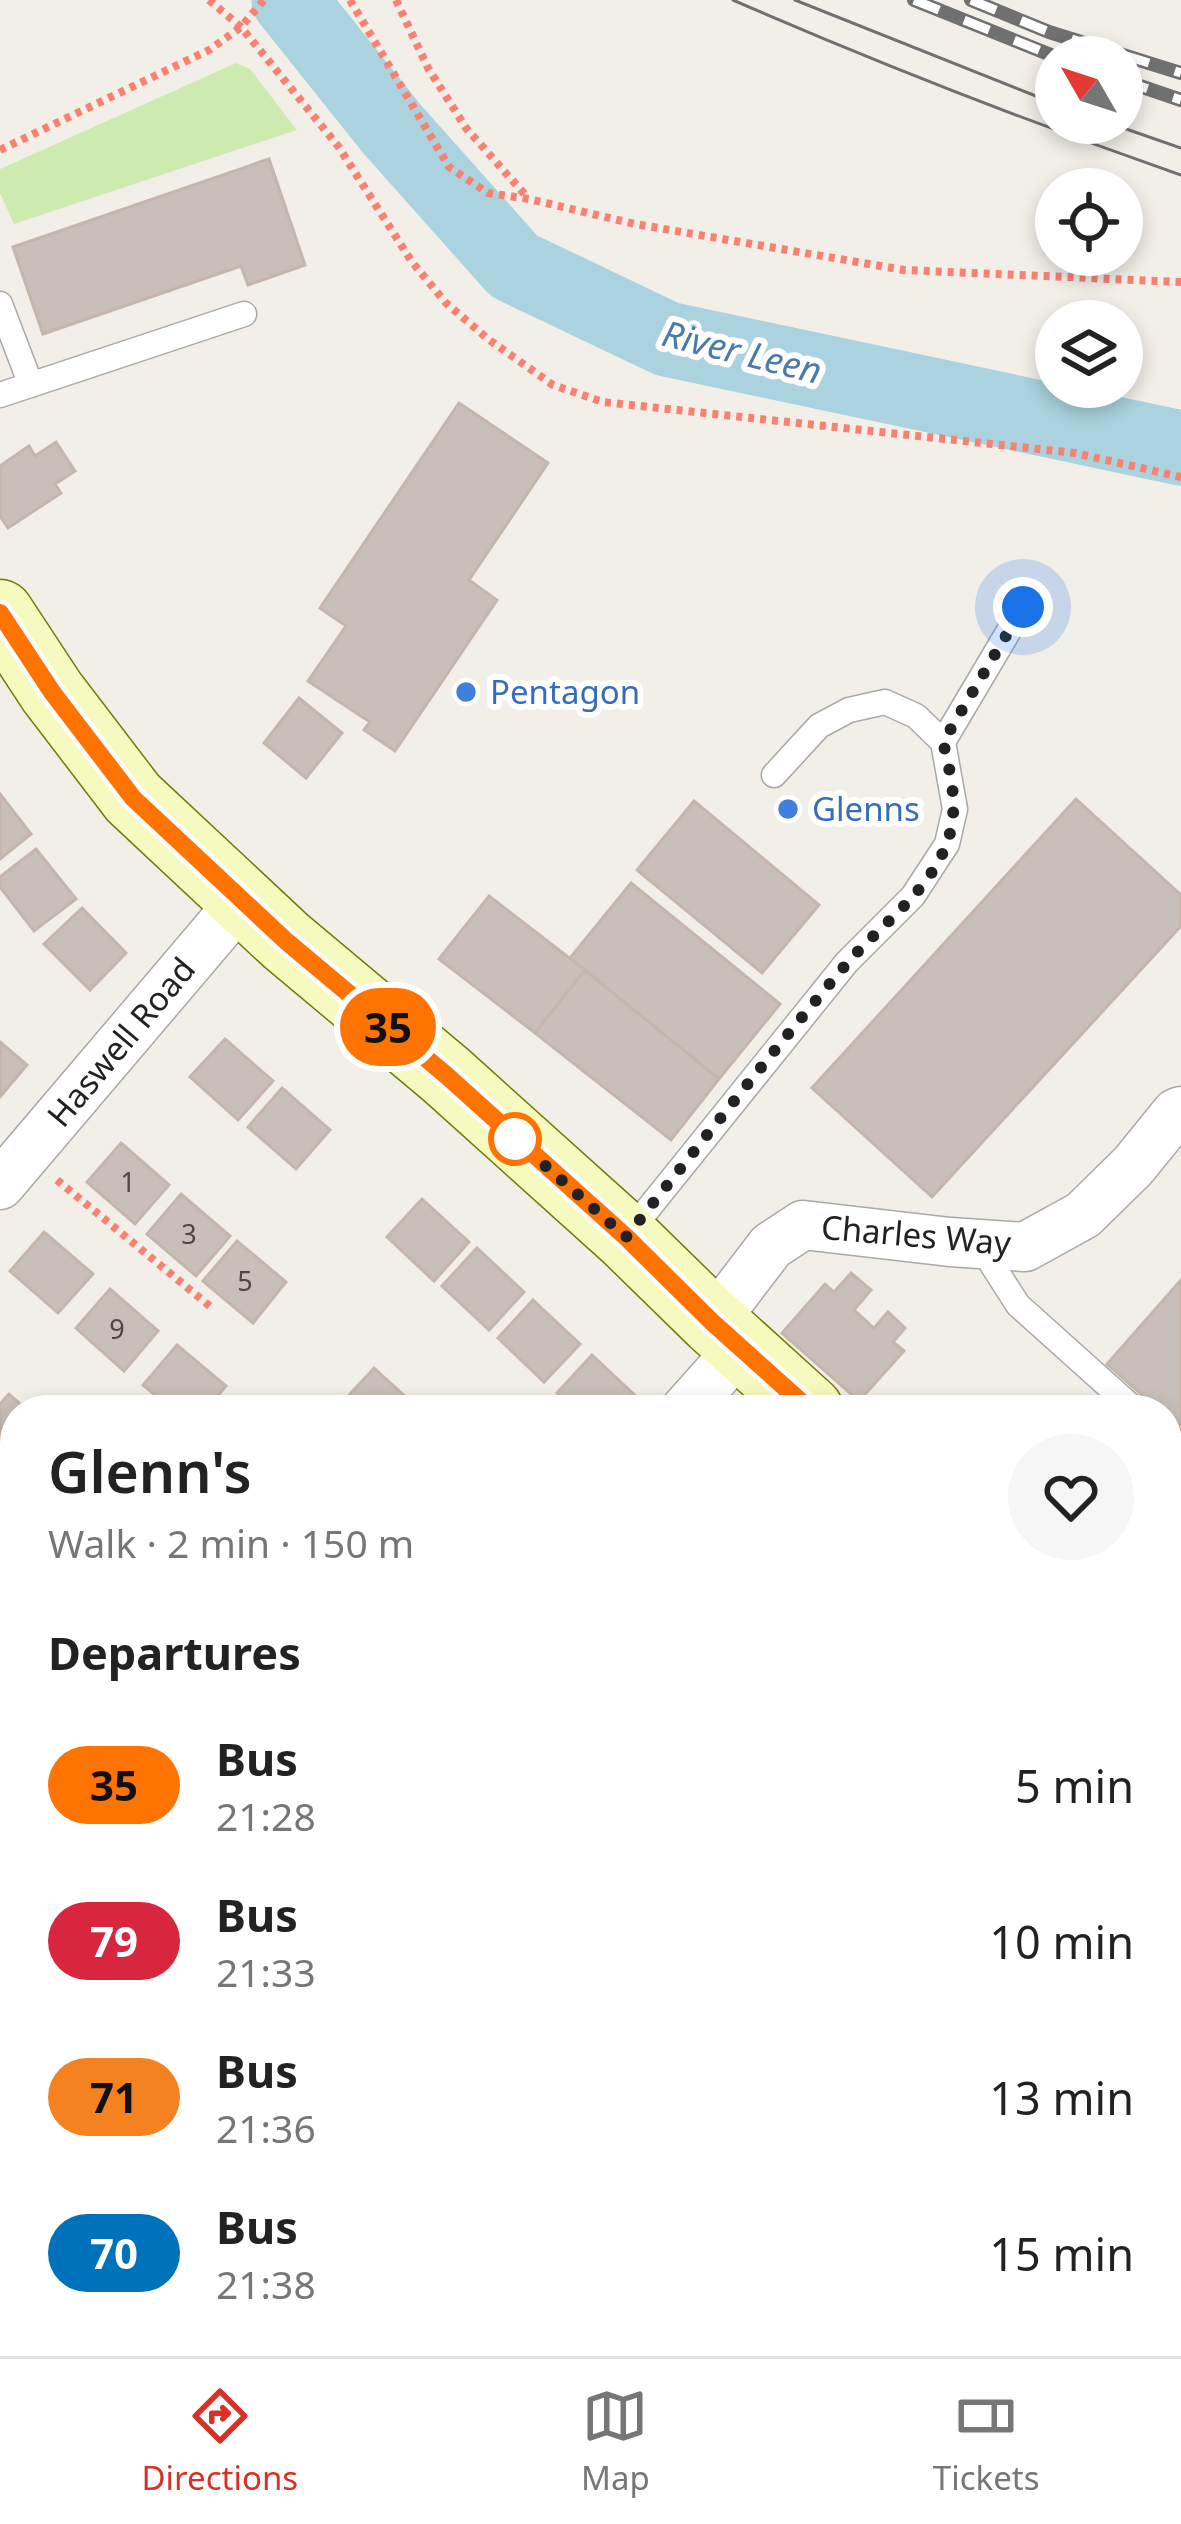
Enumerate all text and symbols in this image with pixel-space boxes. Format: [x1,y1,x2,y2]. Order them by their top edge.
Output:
north arrow [1035,36,1143,144]
map controls [1035,36,1143,408]
button: locate [1035,168,1143,276]
button: layers [1035,300,1143,408]
water label: River Leen [657,308,827,395]
your location [993,577,1053,637]
place label: Pentagon [490,669,640,714]
marker: Pentagon [453,679,479,705]
place label: Glenns [812,786,920,831]
marker: Glenns [775,796,801,822]
street label: Haswell Road [36,947,205,1136]
line badge: 35 [334,988,442,1066]
text: 35 [364,998,412,1055]
unlabelled marker [490,1114,540,1164]
house number: 1 [120,1163,136,1200]
street label: Charles Way [819,1204,1013,1265]
house number: 3 [181,1215,197,1252]
house number: 5 [237,1262,253,1299]
house number: 9 [109,1310,125,1347]
text: Glenn's [48,1432,252,1510]
button: heart [1008,1434,1134,1560]
text: Walk · 2 min · 150 m [48,1516,414,1569]
text: Departures [48,1622,301,1683]
text: Bus [216,1728,298,1789]
text: 5 min [1015,1755,1134,1816]
text: 35 [90,1756,138,1813]
text: 21:28 [216,1789,316,1842]
text: Bus [216,1884,298,1945]
text: 10 min [989,1911,1134,1972]
text: 79 [90,1912,138,1969]
text: 21:33 [216,1945,316,1998]
text: Bus [216,2040,298,2101]
text: 13 min [989,2067,1134,2128]
text: 71 [90,2068,138,2125]
text: 21:36 [216,2101,316,2154]
text: Bus [216,2196,298,2257]
text: 15 min [989,2223,1134,2284]
text: 70 [90,2224,138,2281]
text: 21:38 [216,2257,316,2310]
tab: Directions [141,2383,298,2500]
tab: Map [581,2383,650,2500]
tab: Tickets [933,2383,1039,2500]

